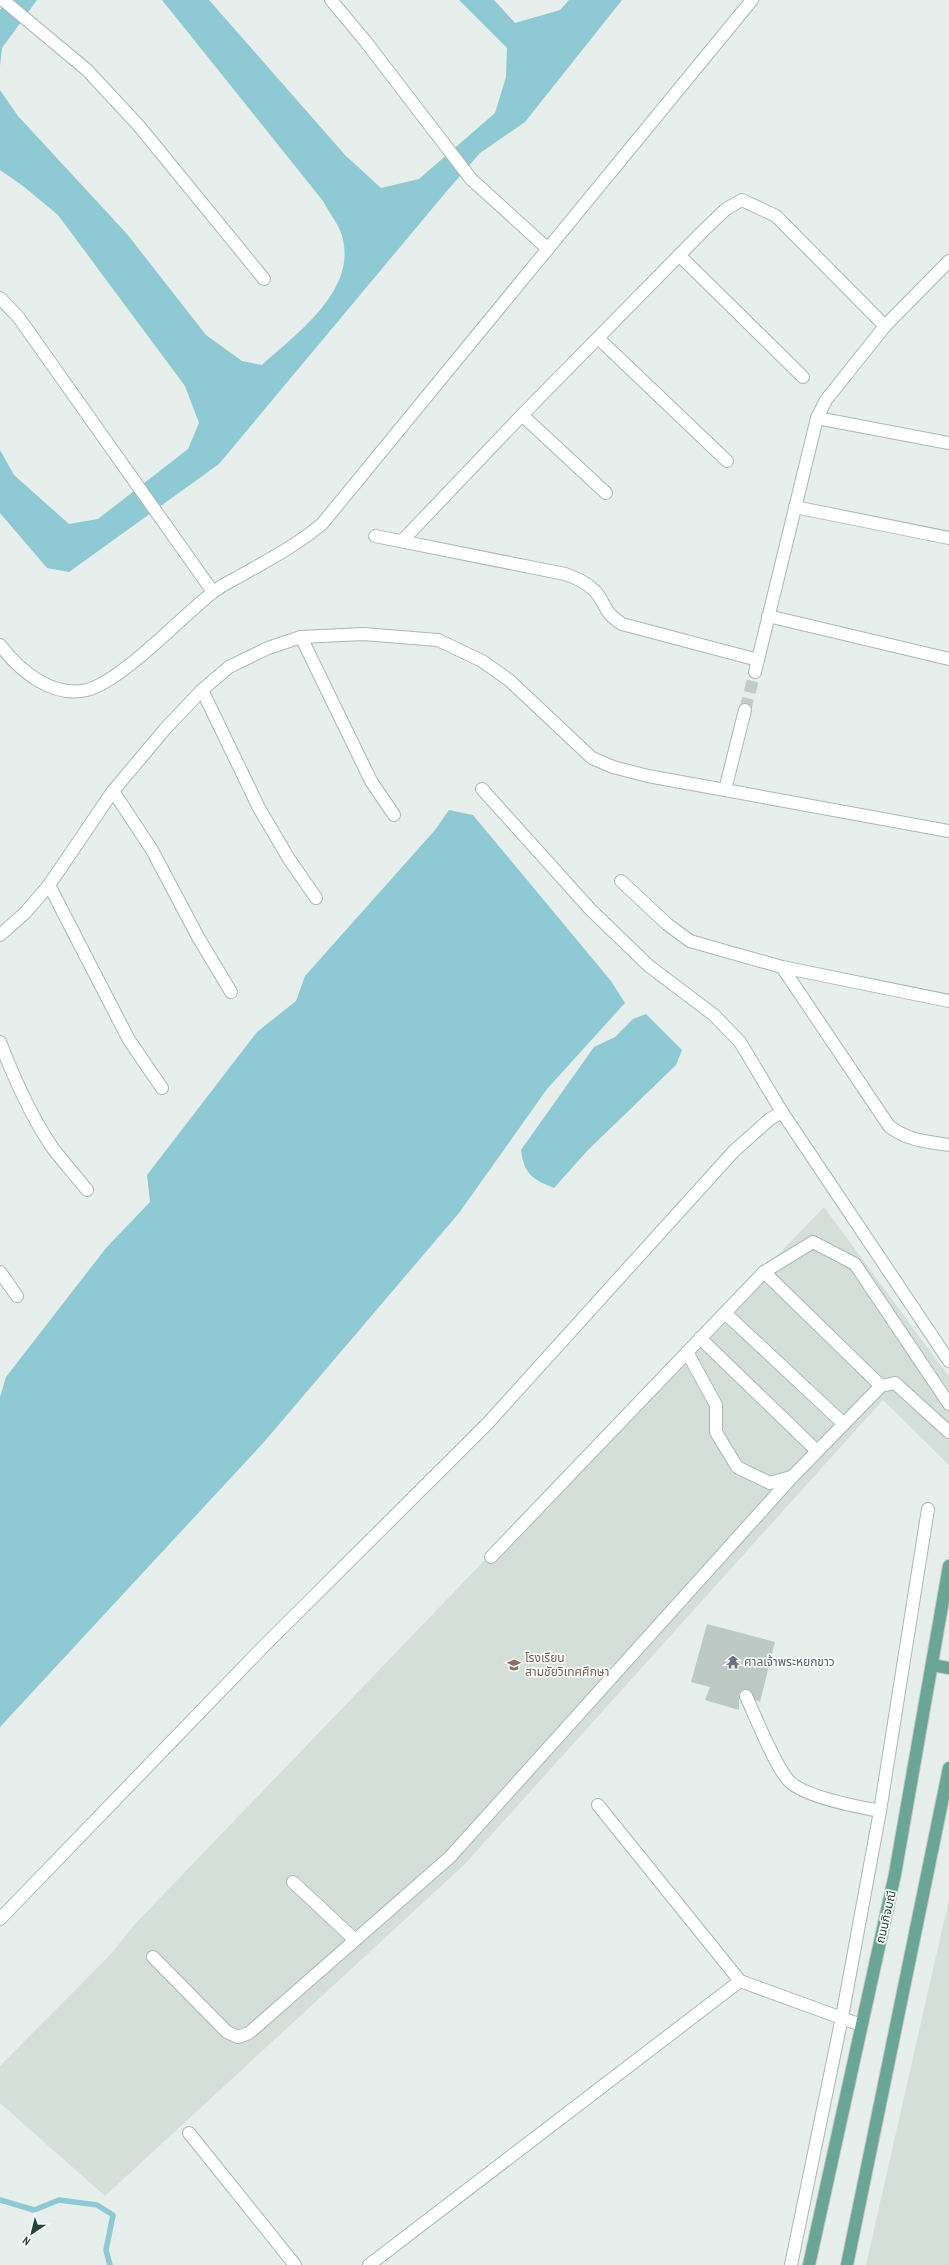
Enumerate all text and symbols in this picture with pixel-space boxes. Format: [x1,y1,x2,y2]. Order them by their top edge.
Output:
place label: โรงเรียน สามชัยวิเทศศึกษา [525,1650,609,1680]
temple icon: ศาลเจ้าพระหยกขาว [725,1654,741,1670]
place label: ศาลเจ้าพระหยกขาว [744,1654,835,1670]
school or university icon: โรงเรียน สามชัยวิเทศศึกษา [506,1657,522,1673]
street label: ถนนกิจมณี [872,1889,900,1945]
north arrow [12,2213,52,2253]
text: N [20,2234,33,2249]

